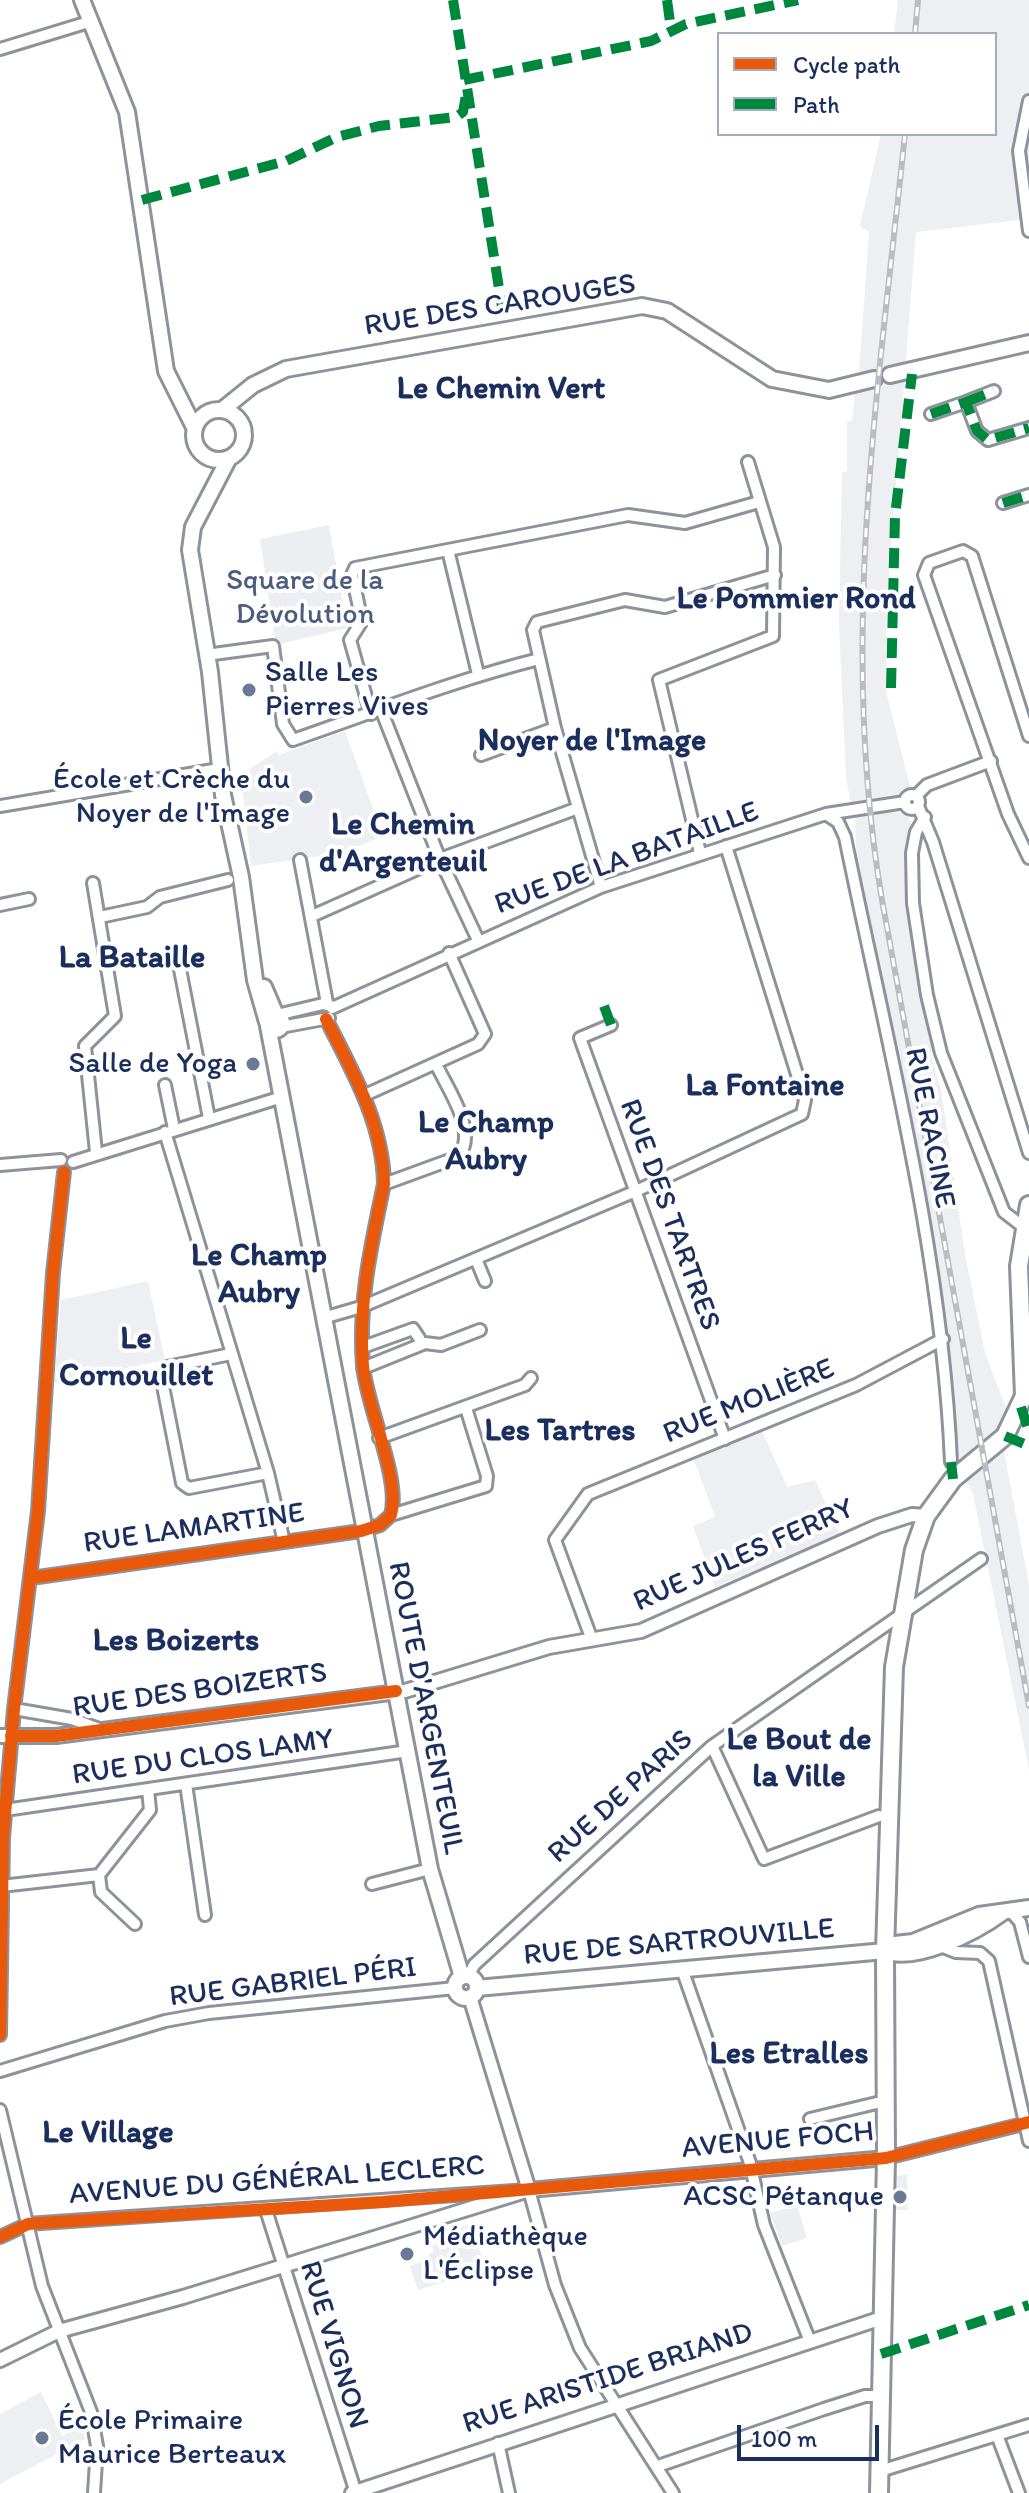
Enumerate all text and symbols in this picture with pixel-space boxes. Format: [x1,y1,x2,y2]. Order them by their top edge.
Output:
legend [717,32,997,136]
text: Cycle path [793,50,900,79]
text: Path [793,90,840,119]
street label: RUE DES CAROUGES [362,267,638,345]
district label: Le Chemin Vert [397,371,605,409]
park label: Square de la Dévolution [226,563,384,634]
district label: Le Pommier Rond [676,581,916,619]
place label: Salle Les Pierres Vives [265,655,429,726]
marker: Salle Les Pierres Vives [240,681,258,699]
district label: Noyer de l'Image [478,723,706,761]
place label: École et Crèche du Noyer de l'Image [53,762,290,832]
marker: École et Crèche du Noyer de l'Image [297,788,315,806]
street label: RUE DE LA BATAILLE [490,794,764,924]
district label: Le Chemin d'Argenteuil [319,807,487,882]
district label: La Bataille [59,940,205,978]
street label: RUE RACINE [896,1045,962,1211]
place label: Salle de Yoga [68,1046,237,1082]
marker: Salle de Yoga [244,1055,262,1073]
district label: La Fontaine [685,1068,845,1106]
street label: RUE DES TARTRES [610,1095,728,1335]
district label: Le Champ Aubry [418,1105,554,1180]
district label: Le Champ Aubry [191,1238,327,1313]
district label: Le Cornouillet [59,1321,213,1396]
street label: RUE MOLIÈRE [658,1351,840,1453]
district label: Les Tartres [484,1413,636,1451]
street label: RUE JULES FERRY [628,1491,860,1621]
street label: RUE LAMARTINE [81,1496,307,1562]
street label: ROUTE D'ARGENTEUIL [379,1559,471,1857]
district label: Les Boizerts [93,1623,259,1661]
street label: RUE DES BOIZERTS [71,1655,329,1727]
street label: RUE DU CLOS LAMY [70,1722,336,1794]
street label: RUE DE PARIS [541,1722,701,1872]
district label: Le Bout de la Ville [726,1722,872,1797]
street label: RUE DE SARTROUVILLE [522,1911,836,1975]
street label: RUE GABRIEL PÉRI [167,1950,419,2016]
district label: Les Etralles [710,2036,868,2074]
district label: Le Village [42,2115,174,2153]
street label: AVENUE FOCH [680,2115,876,2167]
street label: AVENUE DU GÉNÉRAL LECLERC [68,2149,486,2213]
place label: ACSC Pétanque [683,2179,884,2215]
marker: ACSC Pétanque [891,2188,909,2206]
place label: Médiathèque L'Éclipse [423,2219,588,2290]
marker: Médiathèque L'Éclipse [398,2245,416,2263]
street label: RUE VIGNON [290,2257,376,2433]
street label: RUE ARISTIDE BRIAND [458,2315,758,2443]
place label: École Primaire Maurice Berteaux [58,2403,286,2474]
scale bar [741,2409,883,2459]
text: 100 m [751,2424,817,2453]
marker: École Primaire Maurice Berteaux [33,2429,51,2447]

